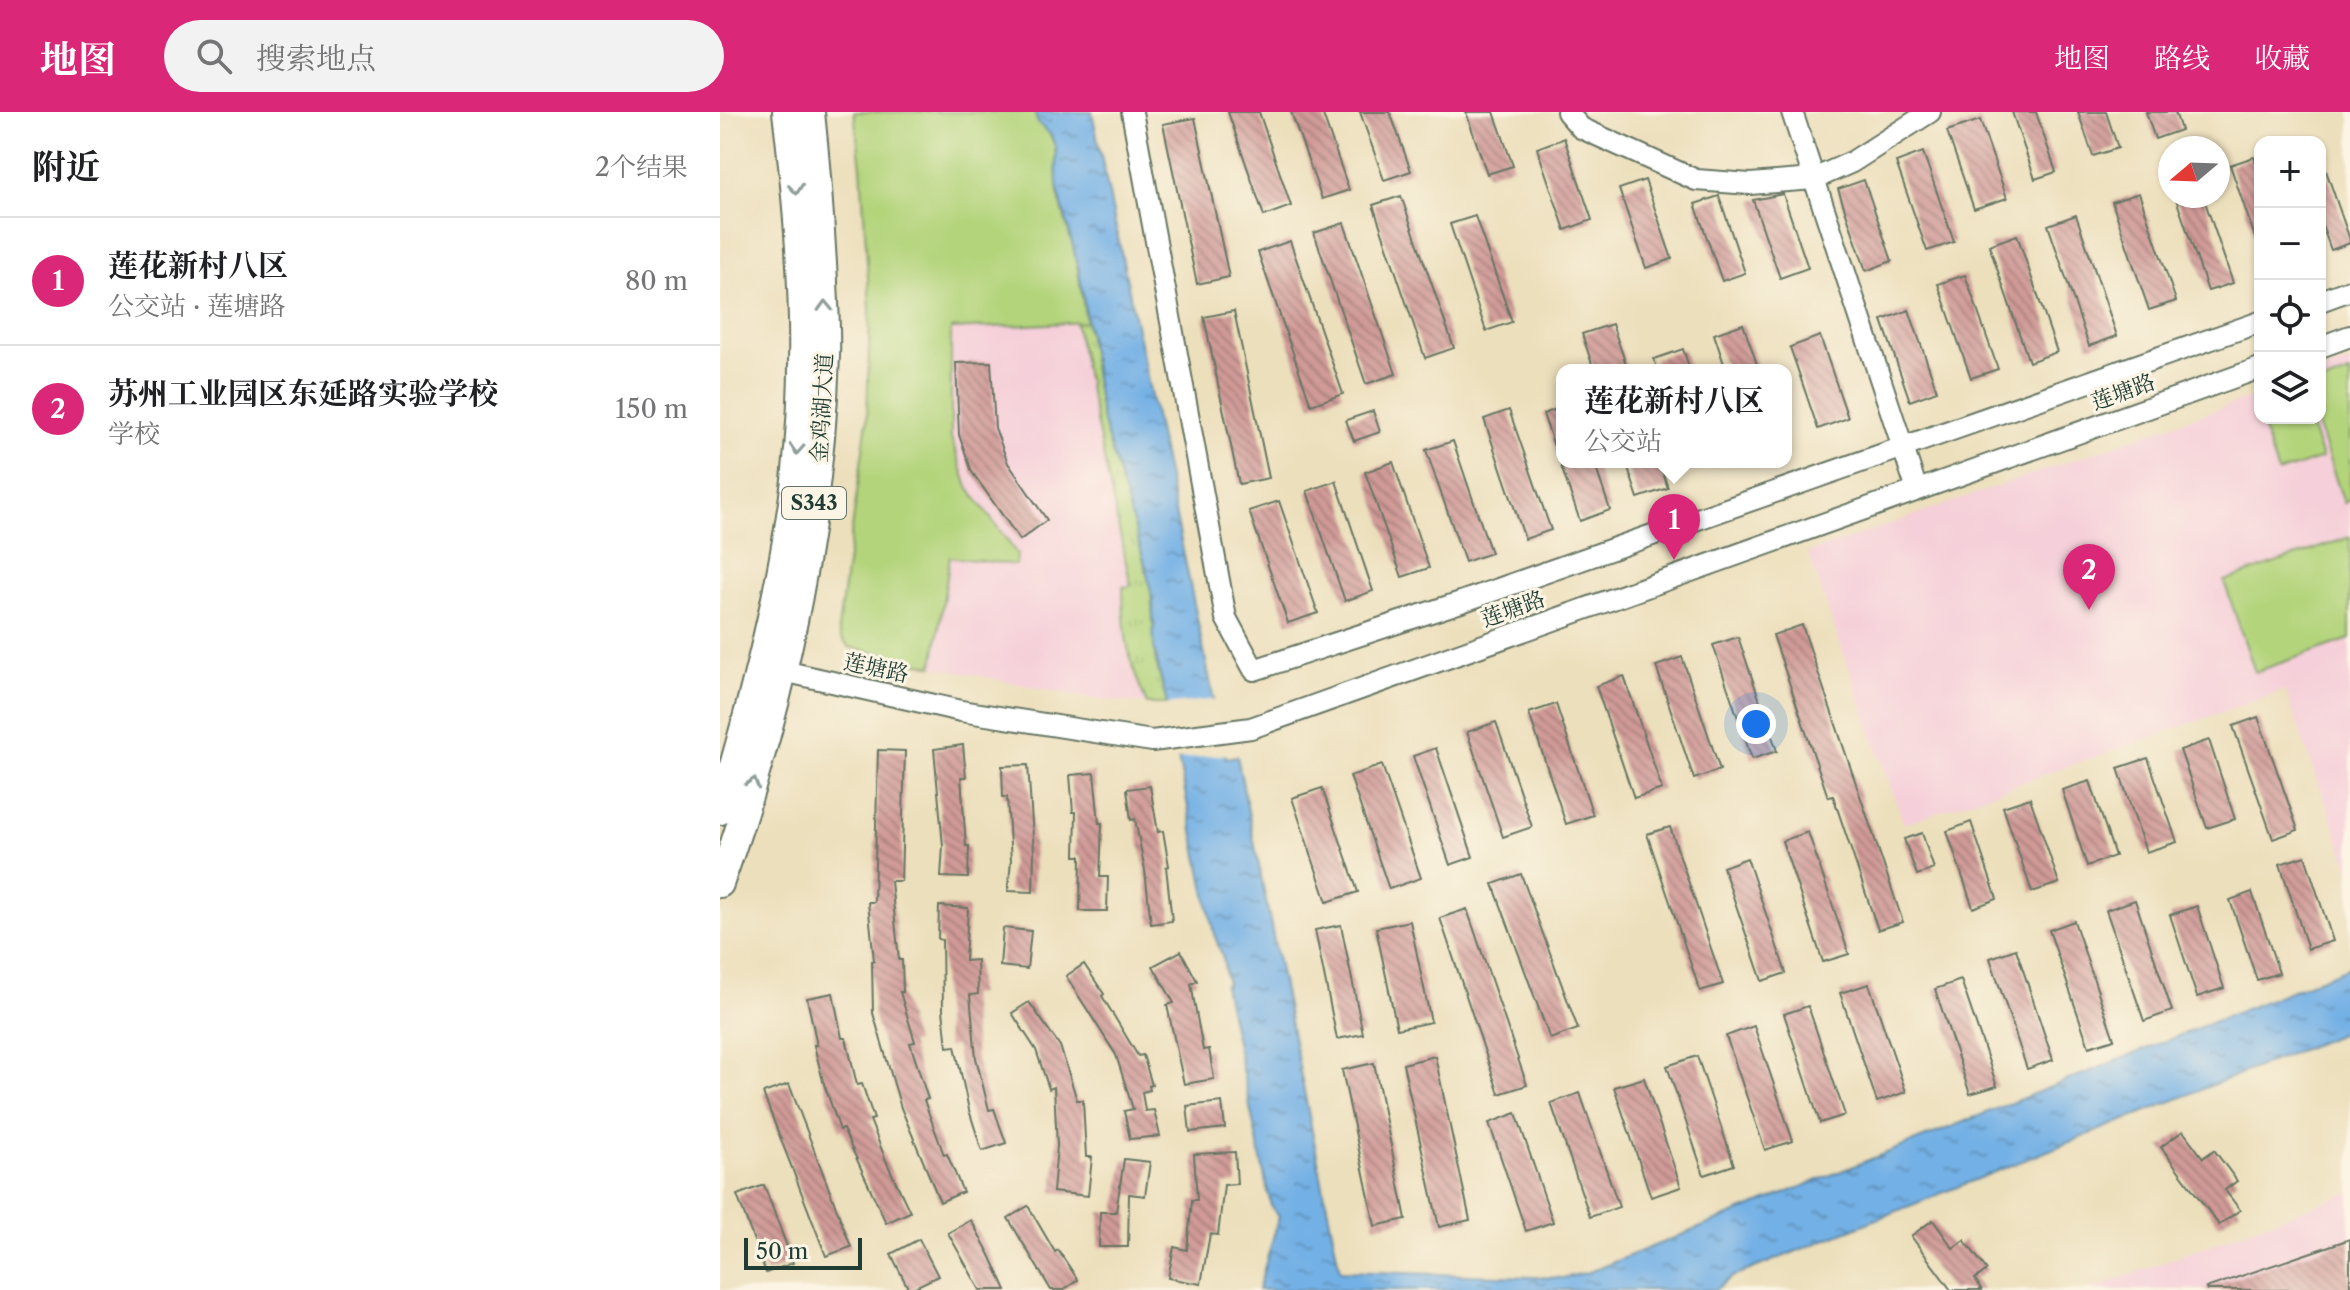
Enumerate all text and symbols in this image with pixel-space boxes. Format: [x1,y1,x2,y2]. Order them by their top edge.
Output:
search box [164,20,724,92]
icon: search [192,34,236,78]
text: 地图 [40,36,116,83]
text: 搜索地点 [256,40,376,77]
text: 地图 [2054,41,2110,75]
text: 路线 [2154,41,2210,75]
text: 收藏 [2254,41,2310,75]
north arrow [2158,136,2230,208]
map controls [2254,136,2326,424]
button: + [2254,136,2326,208]
text: 附近 [32,146,100,188]
text: 2个结果 [595,151,688,183]
one-way arrow [787,183,804,196]
button: − [2254,208,2326,280]
text: 莲花新村八区 [108,247,288,284]
text: 1 [52,265,64,297]
text: 80 m [625,265,688,297]
button: locate [2254,280,2326,352]
text: 公交站 · 莲塘路 [108,290,285,322]
one-way arrow [816,299,833,312]
street label: 金鸡湖大道 [806,352,838,464]
button: layers [2254,352,2326,424]
popup [1556,364,1792,468]
street label: 莲塘路 [2087,368,2159,416]
text: 苏州工业园区东延路实验学校 [108,375,498,412]
text: 莲花新村八区 [1584,382,1764,419]
text: 2 [50,393,66,425]
text: 150 m [615,393,688,425]
text: 学校 [108,418,160,450]
text: 公交站 [1584,425,1662,457]
one-way arrow [789,443,806,456]
road number: S343 [782,487,846,519]
pin: 1 [1648,494,1700,560]
pin: 2 [2063,544,2115,610]
street label: 莲塘路 [1477,585,1549,633]
street label: 莲塘路 [841,648,911,688]
your location [1736,704,1776,744]
one-way arrow [744,776,760,790]
scale bar [744,1234,862,1270]
text: 50 m [756,1238,808,1265]

